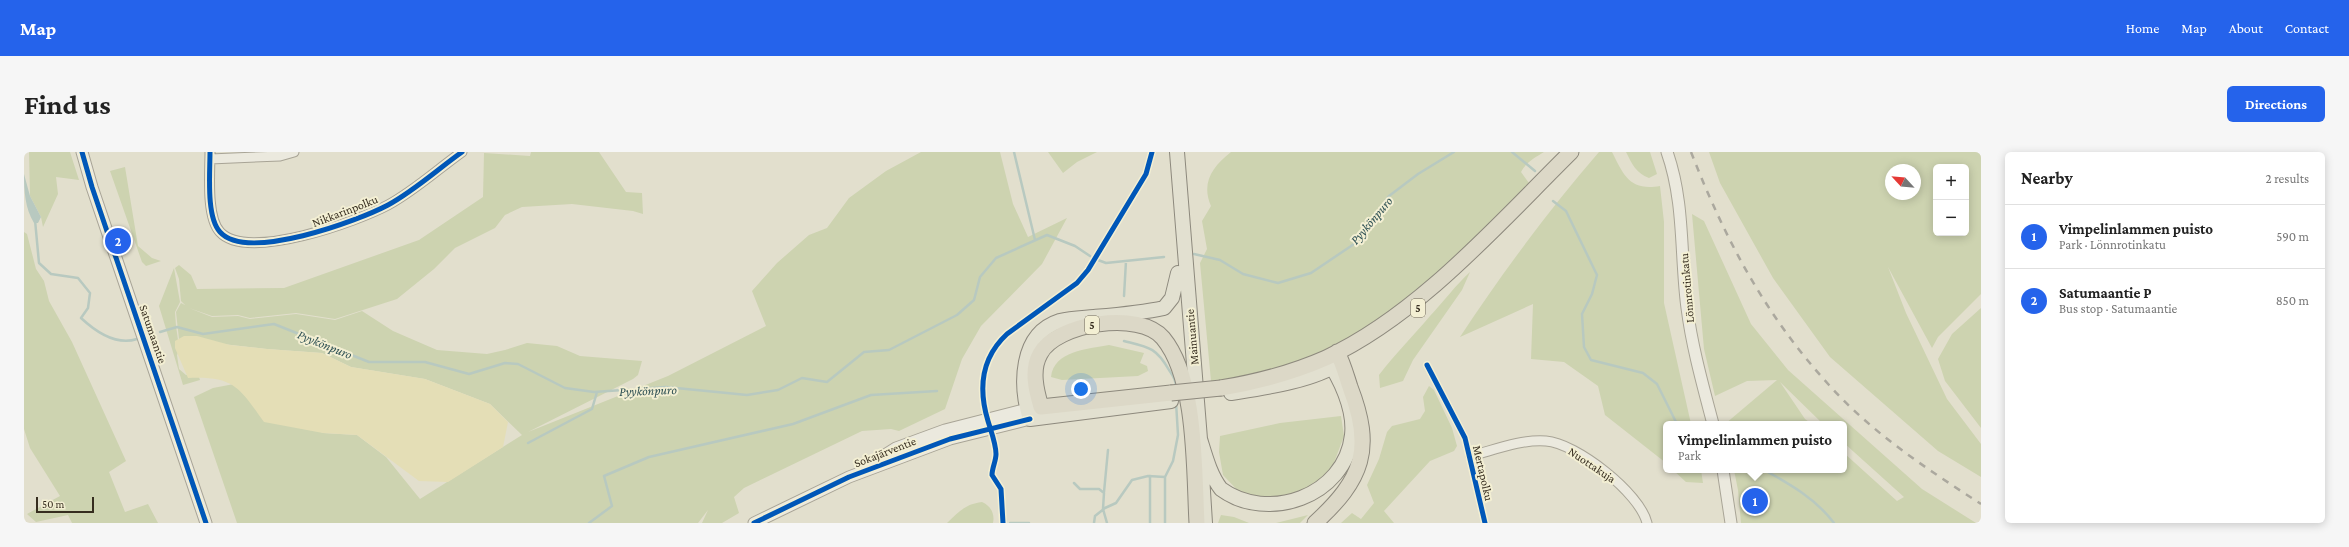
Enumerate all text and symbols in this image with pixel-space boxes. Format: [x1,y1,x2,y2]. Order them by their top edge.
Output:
text: Map [20,18,56,39]
text: Home [2126,20,2159,36]
text: Map [2181,20,2207,36]
text: About [2229,20,2263,36]
text: Contact [2285,20,2329,36]
button: Directions [2227,86,2325,122]
text: Find us [24,89,111,120]
north arrow [1885,164,1921,200]
map controls [1933,164,1969,236]
button: + [1933,164,1969,200]
text: Nearby [2021,169,2073,188]
text: 2 results [2266,171,2309,186]
street label: Nikkarinpolku [310,192,380,230]
water label: Pyykönpuro [1347,193,1396,247]
button: − [1933,200,1969,236]
text: Vimpelinlammen puisto [2059,221,2213,237]
pin: 2 [105,226,131,256]
text: 1 [2032,229,2036,244]
text: 590 m [2276,229,2309,244]
text: Park · Lönnrotinkatu [2059,237,2166,252]
street label: Lönnrotinkatu [1677,252,1697,323]
text: Satumaantie P [2059,285,2152,301]
text: 2 [2031,293,2037,308]
text: 850 m [2276,293,2309,308]
road number: 5 [1411,299,1425,317]
text: Bus stop · Satumaantie [2059,301,2177,316]
street label: Satumaantie [136,303,170,365]
street label: Mainuantie [1183,309,1201,365]
road number: 5 [1085,316,1099,334]
water label: Pyykönpuro [295,327,355,362]
your location [1071,379,1091,399]
water label: Pyykönpuro [619,382,678,399]
popup [1663,421,1847,473]
text: Vimpelinlammen puisto [1678,432,1832,448]
street label: Sokajärventie [852,434,918,470]
street label: Mertapolku [1470,444,1496,503]
street label: Nuottakuja [1566,444,1619,486]
text: Park [1678,448,1701,463]
pin: 1 [1742,486,1768,516]
scale bar [36,495,94,514]
text: 50 m [42,498,64,510]

